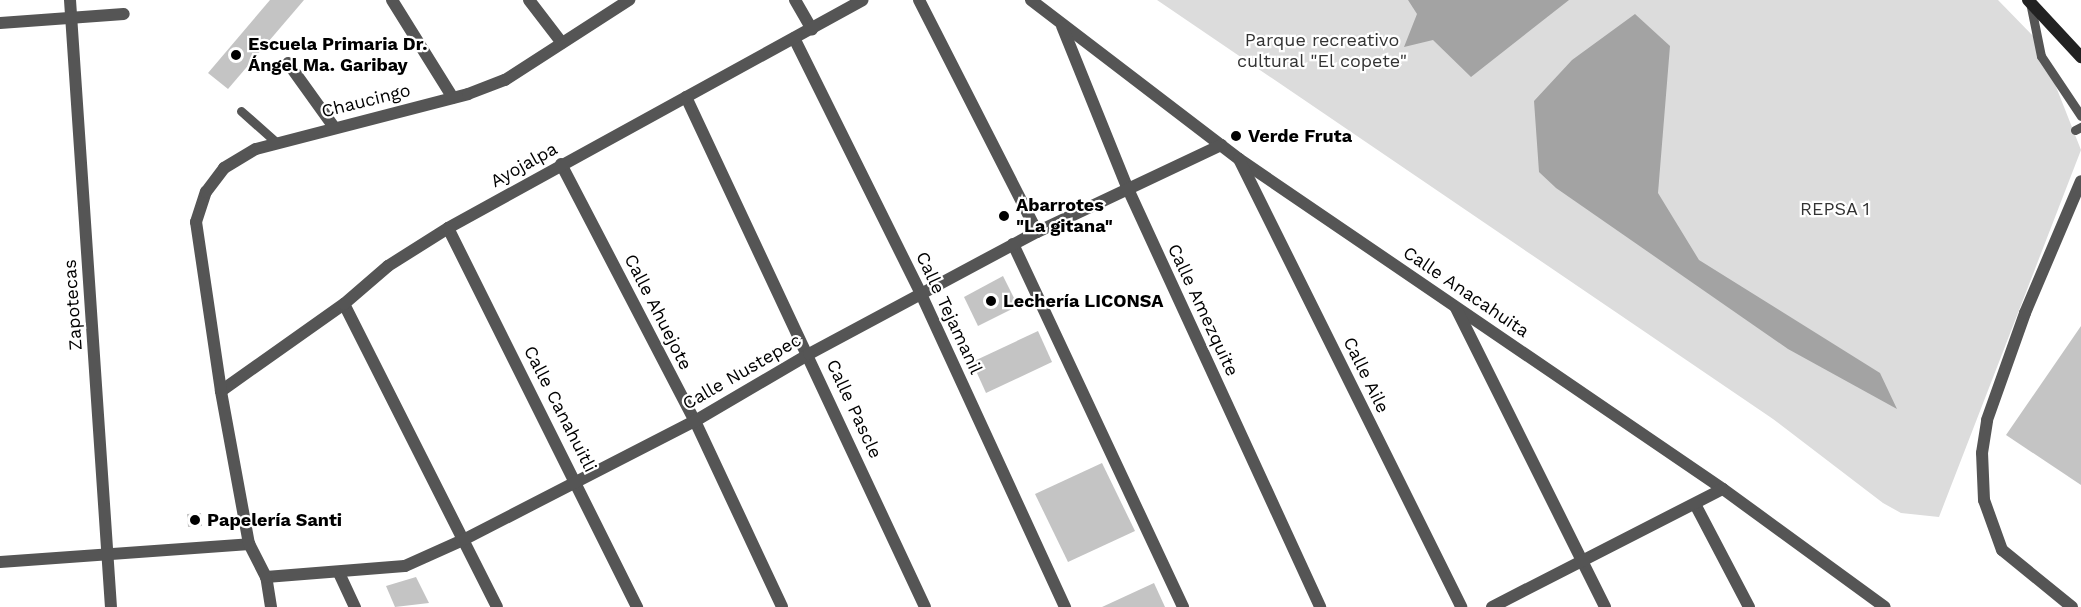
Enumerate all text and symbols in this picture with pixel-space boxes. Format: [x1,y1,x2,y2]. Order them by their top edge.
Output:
park label: Parque recreativo cultural "El copete" [1236,30,1408,72]
place label: Escuela Primaria Dr. Ángel Ma. Garibay [248,34,428,76]
marker: Escuela Primaria Dr. Ángel Ma. Garibay [229,48,243,62]
street label: Chaucingo [319,79,413,123]
place label: Verde Fruta [1248,125,1352,147]
marker: Verde Fruta [1229,129,1243,143]
street label: Ayojalpa [487,138,561,192]
place label: Abarrotes "La gitana" [1016,195,1113,238]
park label: REPSA 1 [1800,198,1870,220]
marker: Abarrotes "La gitana" [997,209,1011,223]
street label: Calle Amezquite [1163,240,1243,380]
street label: Calle Anacahuita [1398,242,1534,342]
street label: Calle Tejamanil [911,248,987,378]
street label: Calle Ahuejote [619,250,697,374]
street label: Zapotecas [59,259,87,351]
place label: Lechería LICONSA [1003,290,1164,312]
marker: Lechería LICONSA [984,294,998,308]
street label: Calle Nustepec [679,329,805,415]
street label: Calle Aile [1338,333,1394,417]
street label: Calle Canahuitli [519,342,601,476]
street label: Calle Pascle [822,356,886,462]
place label: Papelería Santi [207,509,342,531]
marker: Papelería Santi [188,513,202,527]

